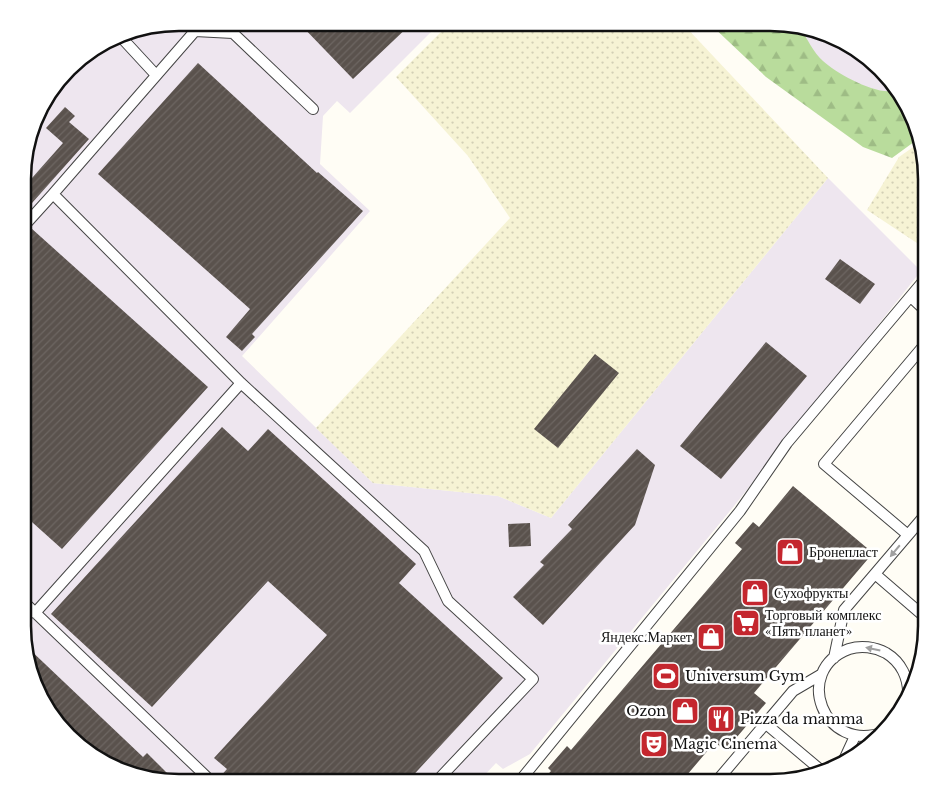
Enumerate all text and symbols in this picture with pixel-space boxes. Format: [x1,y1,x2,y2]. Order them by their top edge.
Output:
shop icon: Бронепласт [775,537,805,567]
place label: Бронепласт [809,543,878,561]
one-way arrow [889,544,901,556]
shop icon: Сухофрукты [740,578,770,608]
place label: Сухофрукты [774,584,849,602]
place label: Торговый комплекс «Пять планет» [765,606,881,640]
supermarket icon: Торговый комплекс «Пять планет» [731,608,761,638]
shop icon: Яндекс.Маркет [696,622,726,652]
place label: Яндекс.Маркет [601,628,692,646]
one-way arrow [866,645,881,653]
sports icon: Universum Gym [651,661,681,691]
place label: Universum Gym [685,667,805,685]
shop icon: Ozon [670,696,700,726]
place label: Ozon [626,702,666,720]
restaurant icon: Pizza da mamma [706,704,736,734]
place label: Pizza da mamma [740,710,863,728]
theatre icon: Magic Cinema [639,729,669,759]
place label: Magic Cinema [673,735,777,753]

